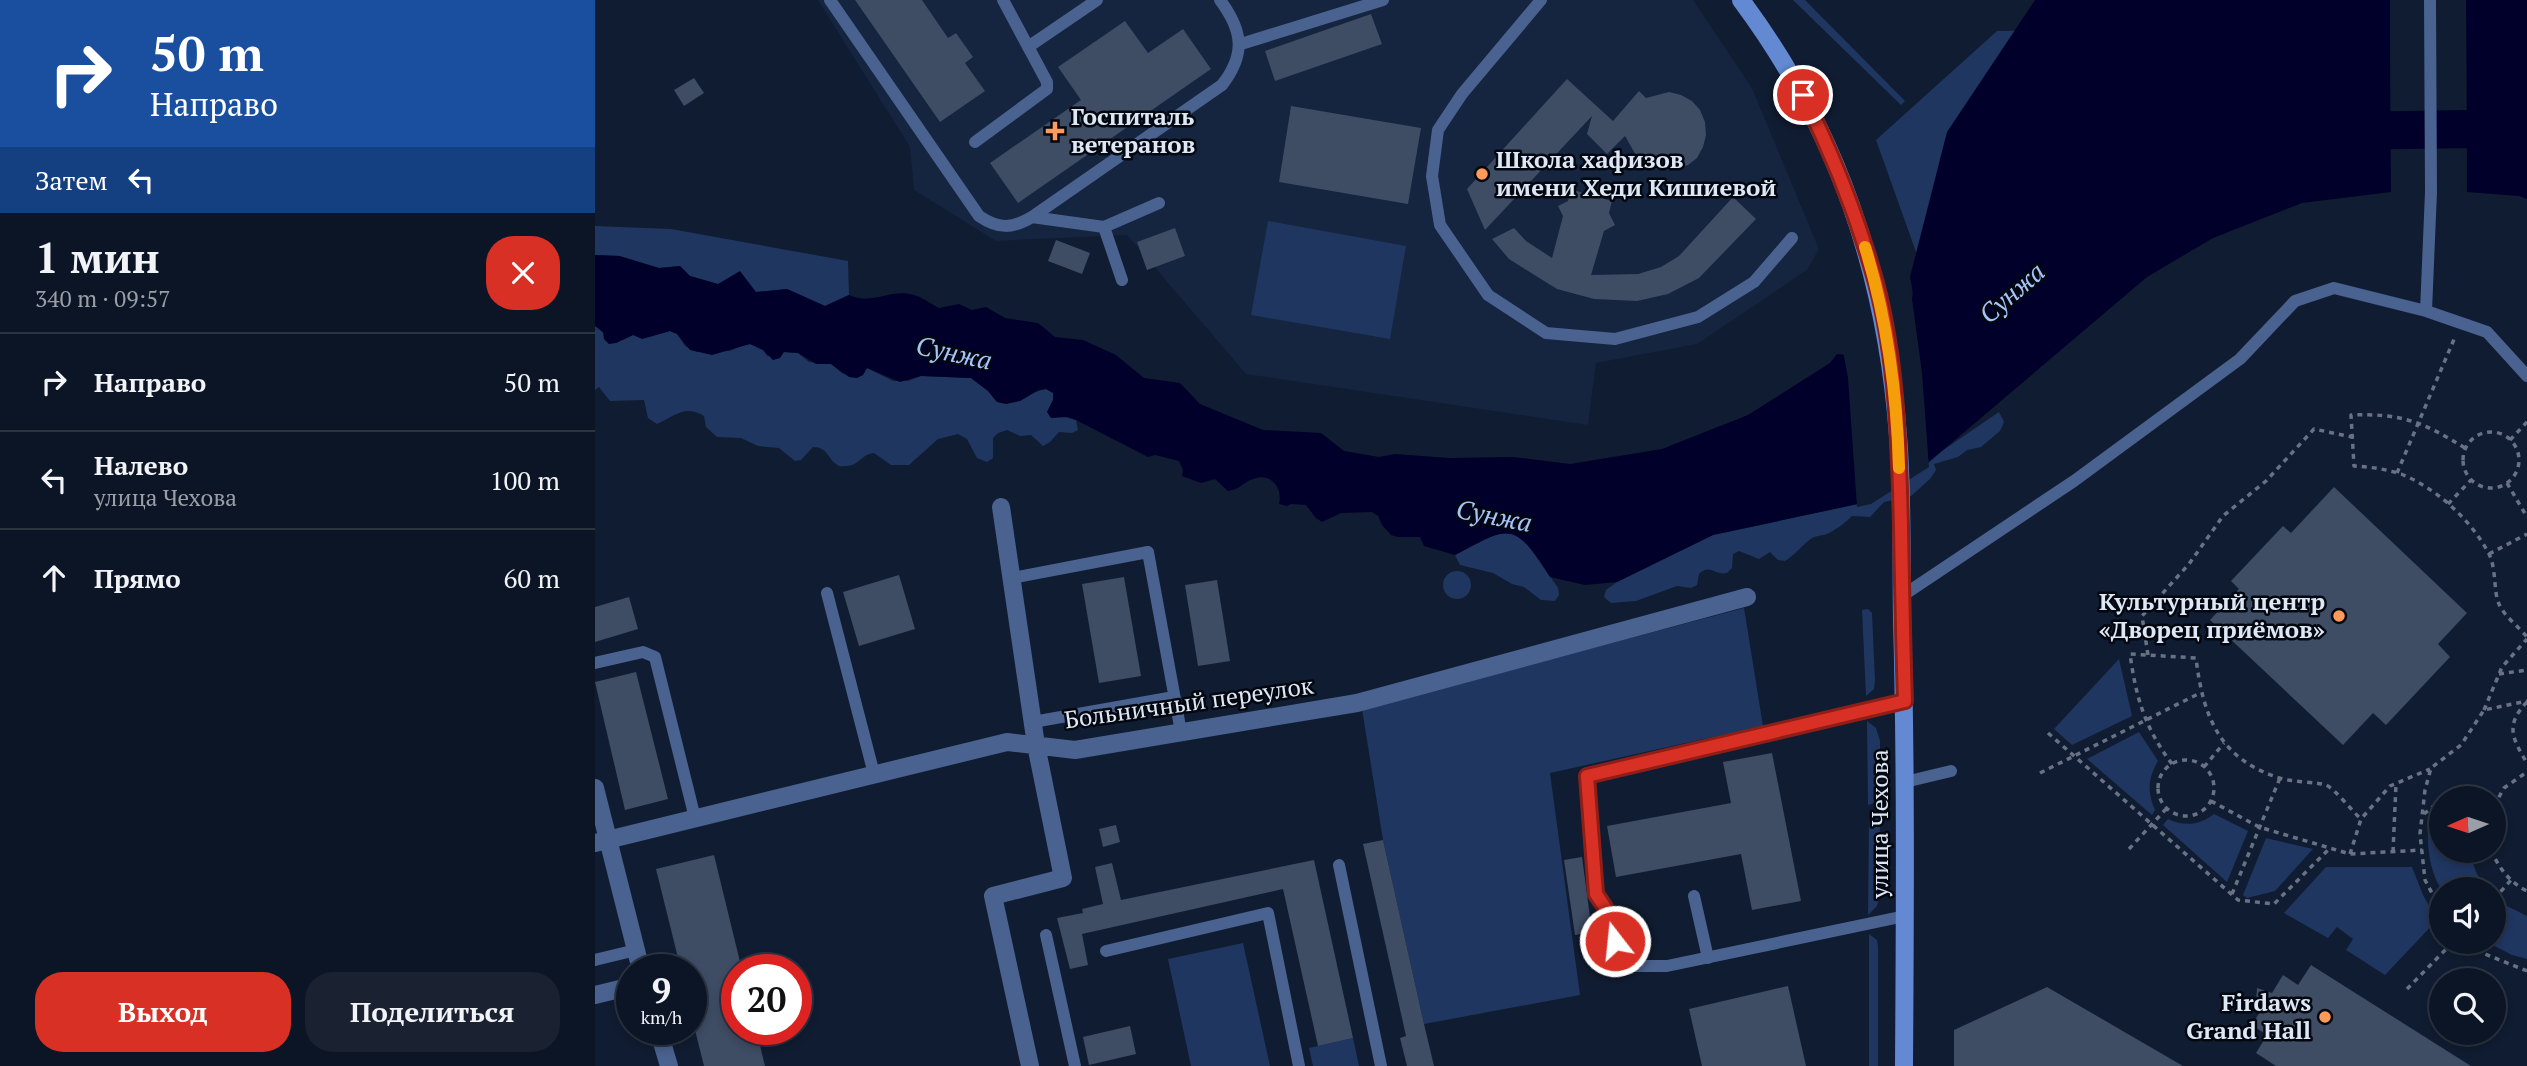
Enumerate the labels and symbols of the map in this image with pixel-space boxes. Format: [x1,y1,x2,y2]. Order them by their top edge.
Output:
pin [1773,65,1833,125]
place label: Госпиталь ветеранов [1071,100,1195,160]
marker: Госпиталь ветеранов [1045,121,1065,141]
place label: Школа хафизов имени Хеди Кишиевой [1496,143,1776,203]
marker: Школа хафизов имени Хеди Кишиевой [1474,166,1490,182]
water label: Сунжа [1971,254,2051,330]
water label: Сунжа [913,327,995,377]
water label: Сунжа [1453,491,1535,539]
place label: Культурный центр «Дворец приёмов» [2099,585,2325,645]
marker: Культурный центр «Дворец приёмов» [2331,608,2347,624]
street label: Больничный переулок [1062,669,1315,735]
street label: улица Чехова [1863,749,1895,900]
north arrow [2429,786,2506,863]
position arrow [1578,904,1652,978]
speed limit sign: 20 [721,954,812,1045]
place label: Firdaws Grand Hall [2186,986,2311,1046]
marker: Firdaws Grand Hall [2317,1009,2333,1025]

